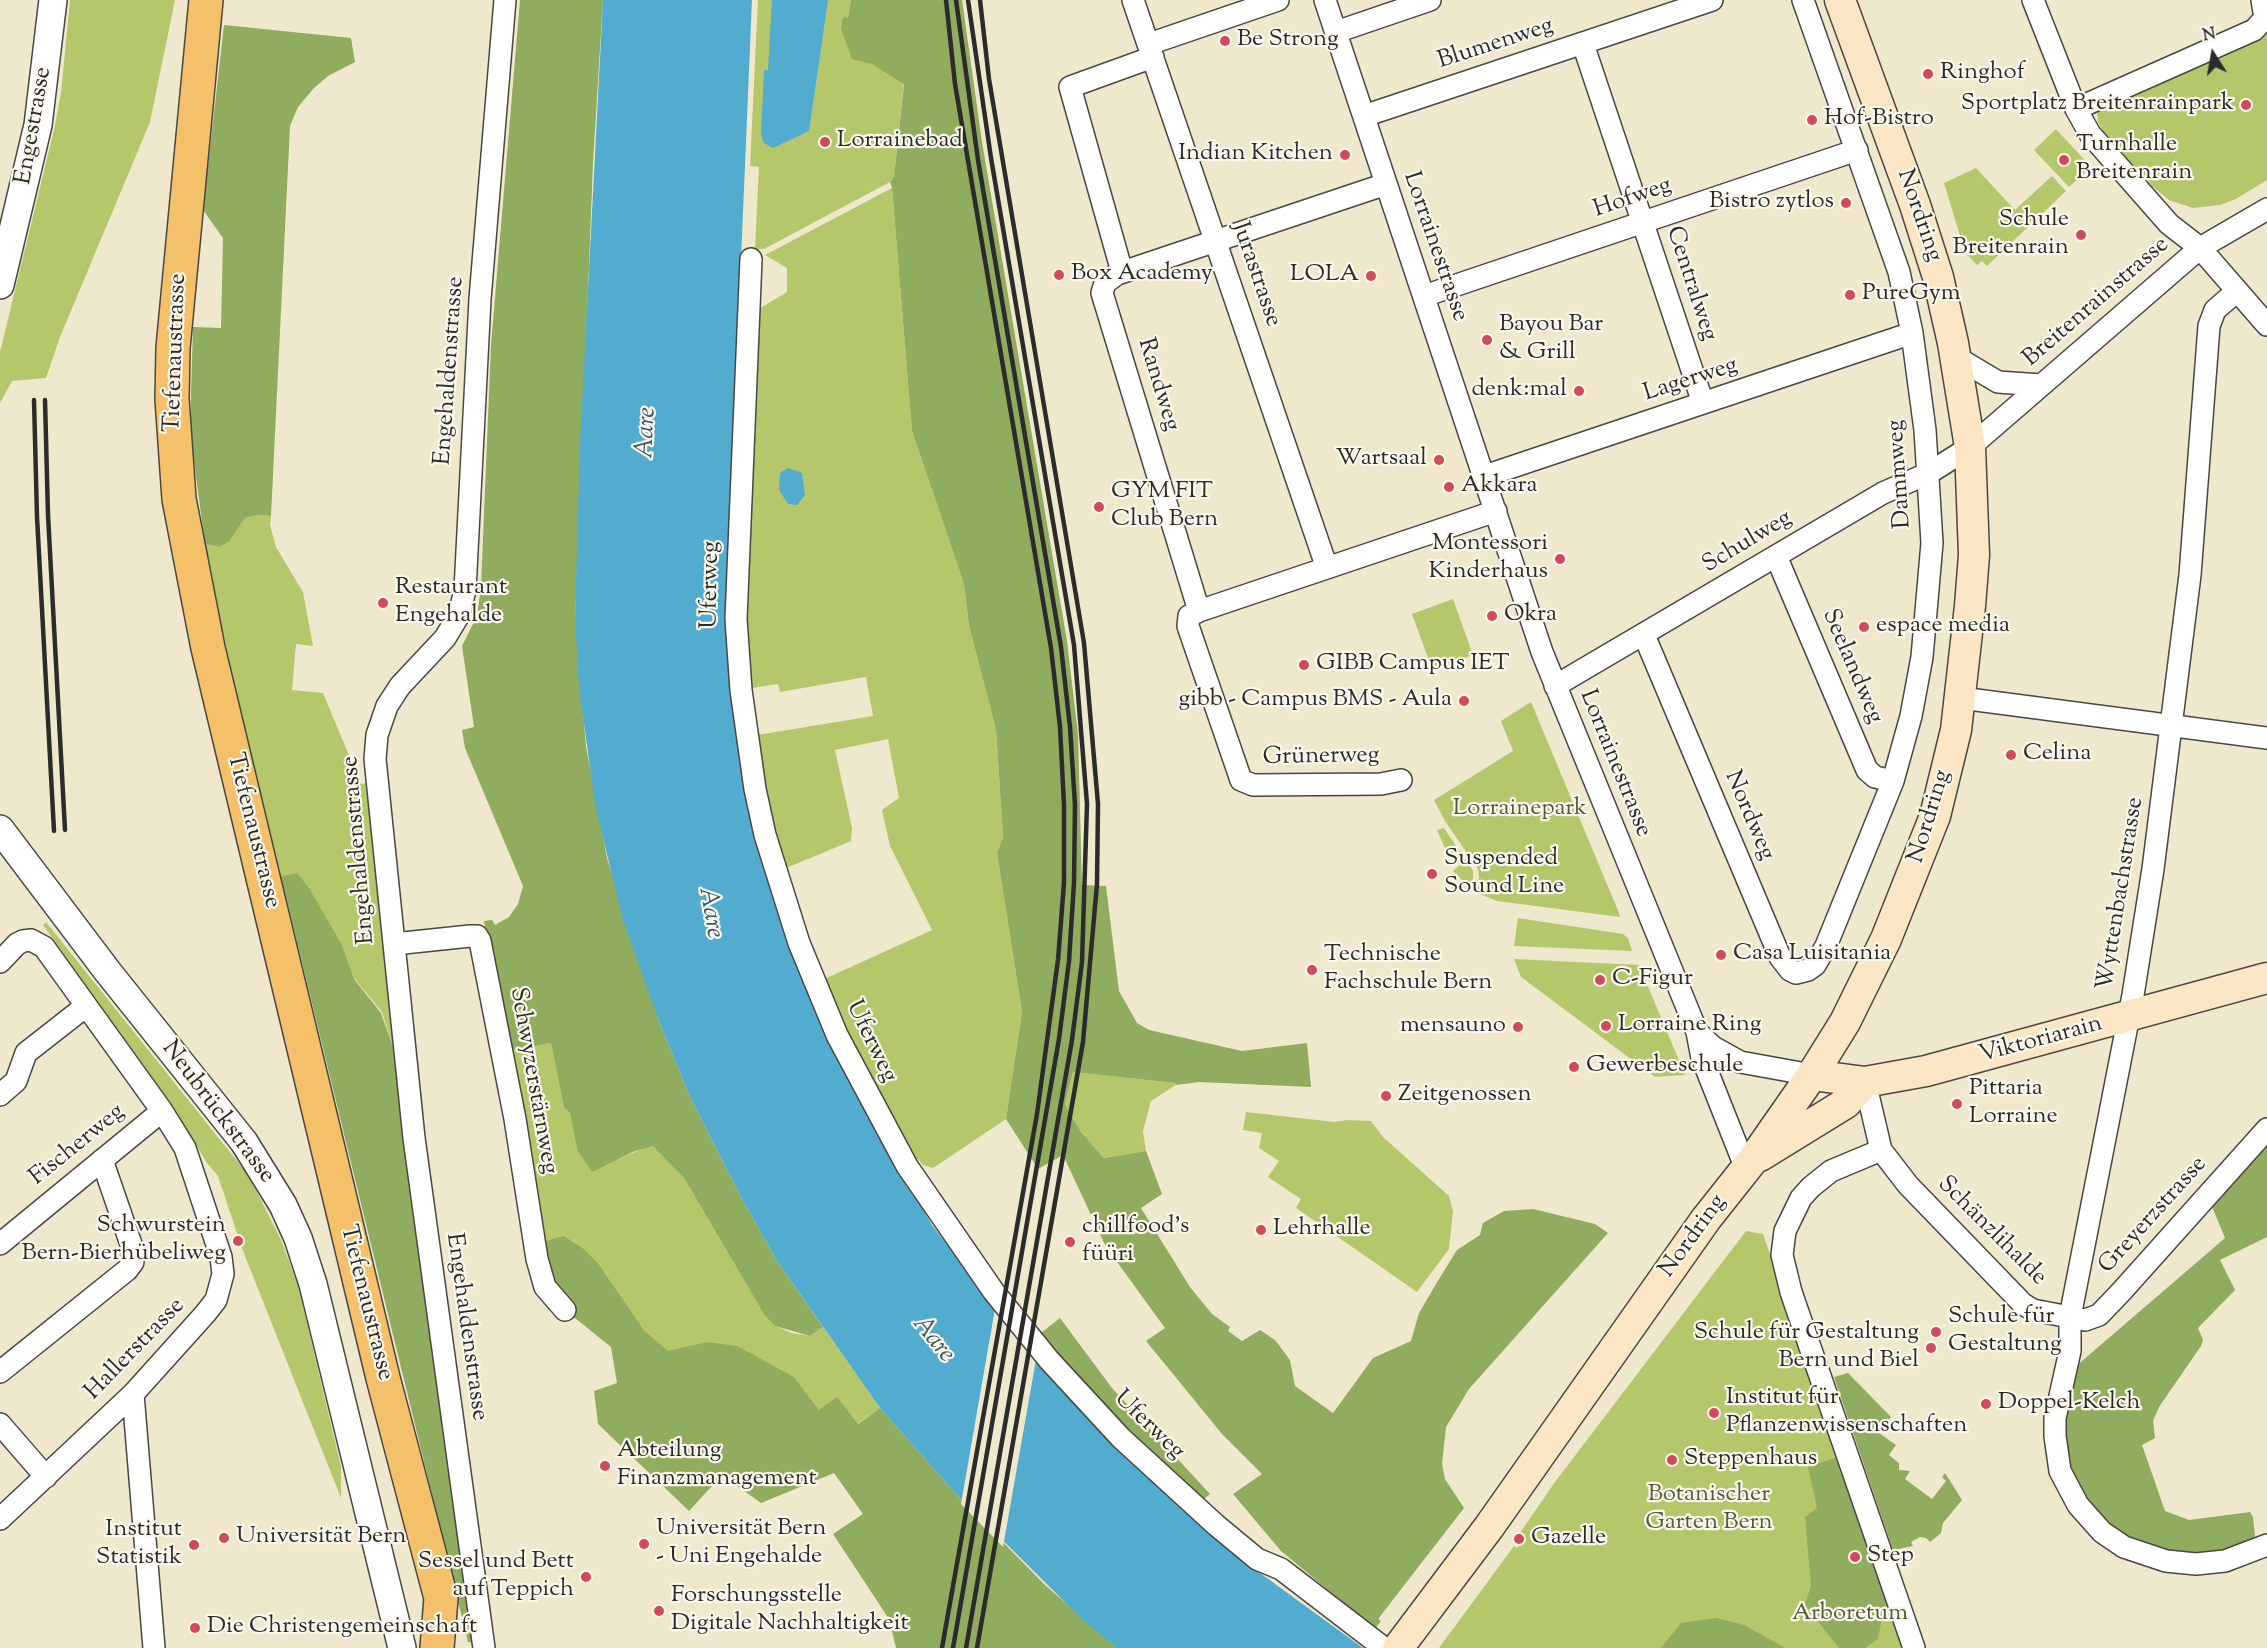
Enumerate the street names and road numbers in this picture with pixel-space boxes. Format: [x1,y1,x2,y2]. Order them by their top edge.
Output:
street label: Blumenweg [1435,13,1557,77]
street label: Engestrasse [10,65,60,187]
street label: Nordring [1889,166,1947,266]
street label: Lorrainestrasse [1395,168,1473,326]
street label: Hofweg [1590,172,1676,226]
street label: Jurastrasse [1224,219,1286,331]
street label: Centralweg [1658,223,1722,345]
street label: Breitenrainstrasse [2018,232,2176,374]
street label: Tiefenaustrasse [160,273,194,433]
street label: Engehaldenstrasse [430,276,472,466]
street label: Randweg [1129,335,1185,435]
street label: Lagerweg [1640,352,1742,410]
street label: Dammweg [1883,419,1919,529]
street label: Schulweg [1698,505,1798,581]
street label: Uferweg [697,541,727,629]
street label: Seelandweg [1814,605,1888,729]
street label: Lorrainestrasse [1571,686,1657,842]
street label: Grünerweg [1262,743,1380,773]
street label: Tiefenaustrasse [219,750,285,912]
street label: Engehaldenstrasse [337,755,383,945]
street label: Nordweg [1716,767,1780,865]
street label: Nordring [1903,767,1959,867]
street label: Wyttenbachstrasse [2093,795,2151,993]
street label: Schwyzerstärnweg [501,985,563,1177]
street label: Uferweg [838,996,902,1088]
street label: Viktoriarain [1976,1011,2106,1071]
street label: Neubrückstrasse [154,1036,280,1190]
street label: Fischerweg [25,1099,131,1193]
street label: Greyerzstrasse [2094,1151,2214,1281]
street label: Schänzlihalde [1930,1171,2052,1293]
street label: Nordring [1654,1190,1734,1284]
street label: Tiefenaustrasse [332,1222,398,1384]
street label: Engehaldenstrasse [438,1231,492,1423]
street label: Hallerstrasse [80,1293,192,1407]
street label: Uferweg [1106,1385,1190,1467]

